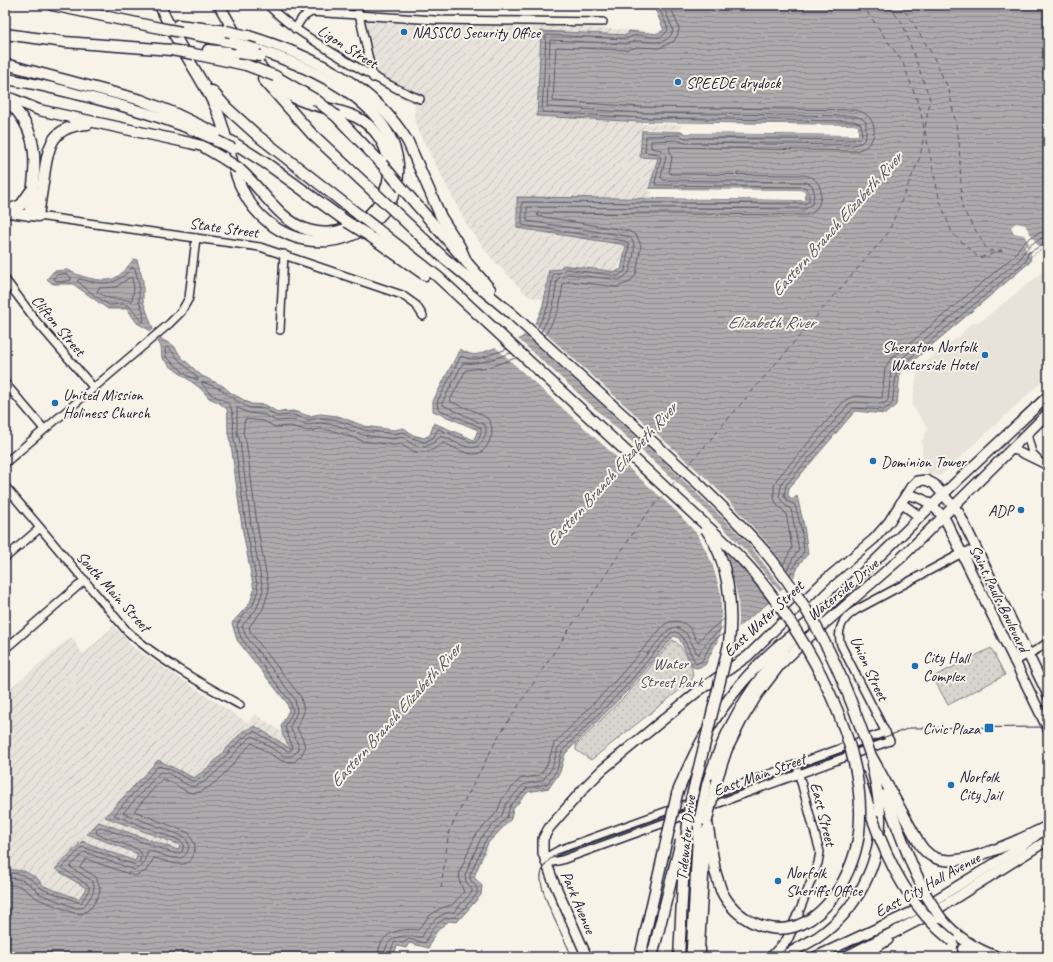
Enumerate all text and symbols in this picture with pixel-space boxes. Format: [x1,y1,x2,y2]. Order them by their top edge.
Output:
street label: Ligon Street [314,21,383,74]
place label: NASSCO Security Office [412,23,542,43]
marker: NASSCO Security Office [399,27,409,37]
place label: SPEEDE drydock [686,73,782,93]
marker: SPEEDE drydock [673,77,683,87]
water label: Eastern Branch Elizabeth River [766,146,908,300]
street label: State Street [188,213,261,243]
street label: Clifton Street [27,291,91,362]
water label: Elizabeth River [727,312,817,333]
place label: Sheraton Norfolk Waterside Hotel [882,337,980,375]
marker: Sheraton Norfolk Waterside Hotel [980,350,990,360]
place label: United Mission Holiness Church [63,385,151,423]
water label: Eastern Branch Elizabeth River [541,396,683,550]
marker: United Mission Holiness Church [50,398,60,408]
place label: Dominion Tower [881,452,967,472]
marker: Dominion Tower [868,456,878,466]
place label: ADP [988,501,1015,521]
marker: ADP [1016,505,1026,515]
street label: Saint Pauls Boulevard [965,542,1035,658]
street label: South Main Street [72,547,157,638]
street label: Waterside Drive [803,553,884,625]
street label: East Water Street [719,575,809,661]
street label: Union Street [845,633,893,706]
water label: Eastern Branch Elizabeth River [325,637,467,791]
place label: City Hall Complex [923,648,972,686]
park label: Water Street Park [639,654,704,692]
marker: City Hall Complex [910,661,920,671]
place label: Civic Plaza [923,719,981,739]
marker: Civic Plaza [983,722,995,734]
street label: East Main Street [711,748,811,801]
place label: Norfolk City Jail [959,767,1004,805]
street label: East Street [806,780,841,850]
marker: Norfolk City Jail [946,780,956,790]
street label: Tidewater Drive [672,793,701,882]
street label: East City Hall Avenue [872,847,985,922]
place label: Norfolk Sheriffs Office [786,863,864,901]
street label: Park Avenue [556,868,601,938]
marker: Norfolk Sheriffs Office [773,876,783,886]

